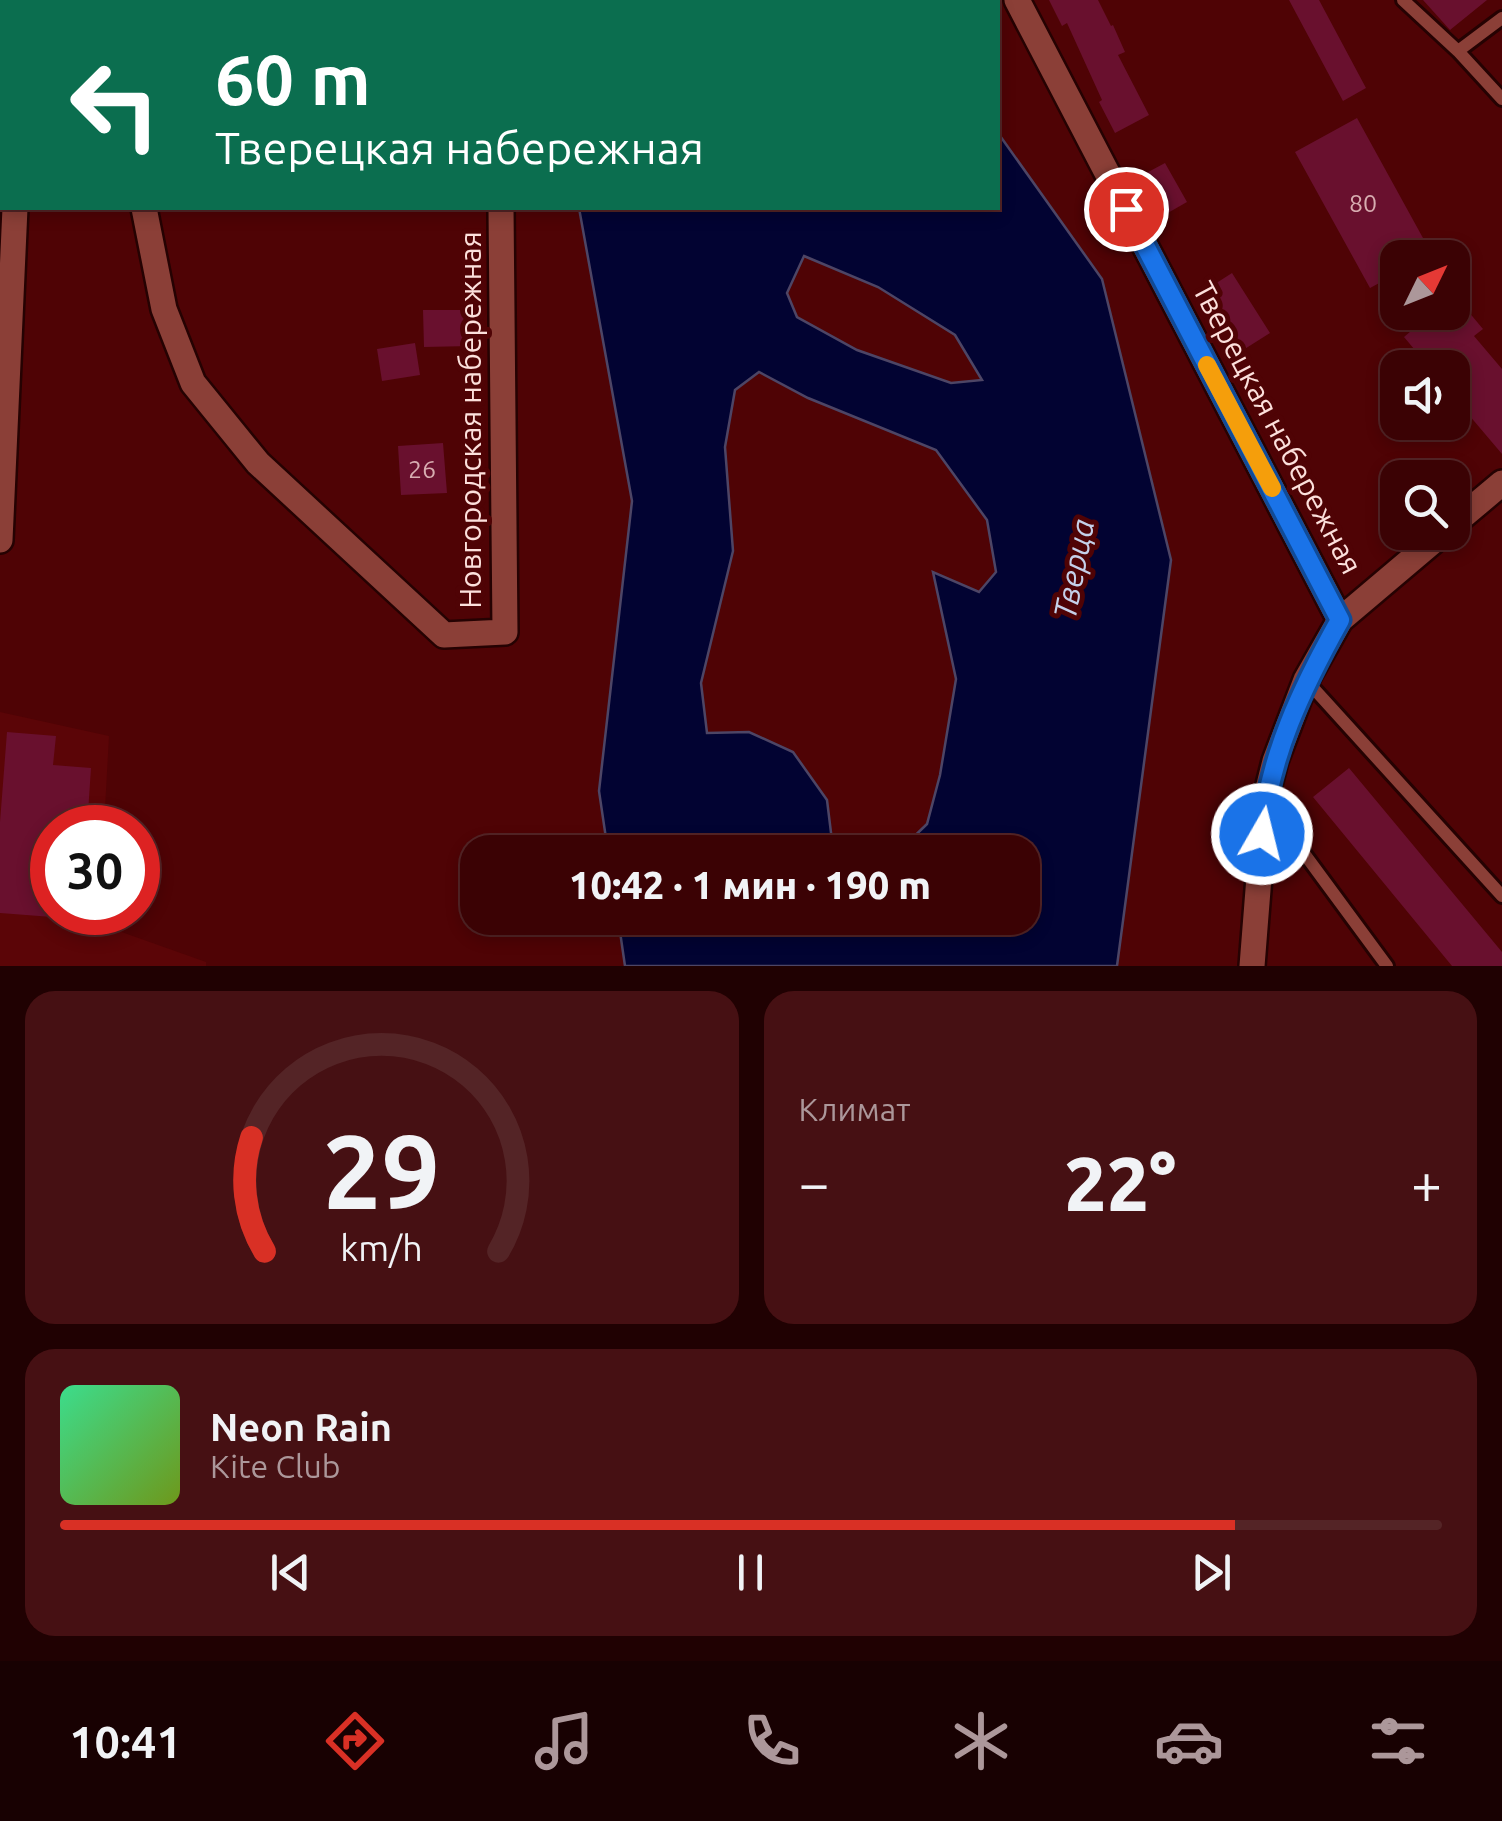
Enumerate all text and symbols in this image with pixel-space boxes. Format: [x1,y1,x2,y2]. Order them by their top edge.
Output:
icon: left [50,40,180,170]
text: 60 m [215,40,371,118]
text: Тверецкая набережная [215,122,704,173]
pin [1084,167,1169,252]
icon: arrive [1099,182,1154,237]
house number: 80 [1349,189,1377,217]
street label: Новгородская набережная [453,231,487,609]
north arrow [1380,240,1470,330]
map controls [1380,240,1470,550]
street label: Тверецкая набережная [1186,276,1369,579]
button: sound [1380,350,1470,440]
house number: 26 [408,455,436,483]
button: search [1380,460,1470,550]
water label: Тверца [1046,516,1100,622]
position arrow [1210,782,1314,886]
speed limit sign: 30 [30,805,160,935]
text: 10:42 · 1 мин · 190 m [569,864,931,906]
text: Климат [799,1091,910,1127]
text: 29 [323,1112,440,1229]
text: 22° [1064,1141,1176,1225]
text: − [799,1152,830,1213]
text: + [1411,1152,1442,1213]
text: km/h [340,1228,423,1268]
text: Neon Rain [210,1406,392,1448]
text: Kite Club [210,1448,340,1484]
icon: previous [263,1545,318,1600]
icon: pause [723,1545,778,1600]
icon: next [1184,1545,1239,1600]
icon: directions [320,1706,390,1776]
icon: music [529,1706,599,1776]
icon: phone [737,1706,807,1776]
icon: climate [946,1706,1016,1776]
icon: car [1154,1706,1224,1776]
icon: filters [1363,1706,1433,1776]
text: 10:41 [69,1716,182,1767]

